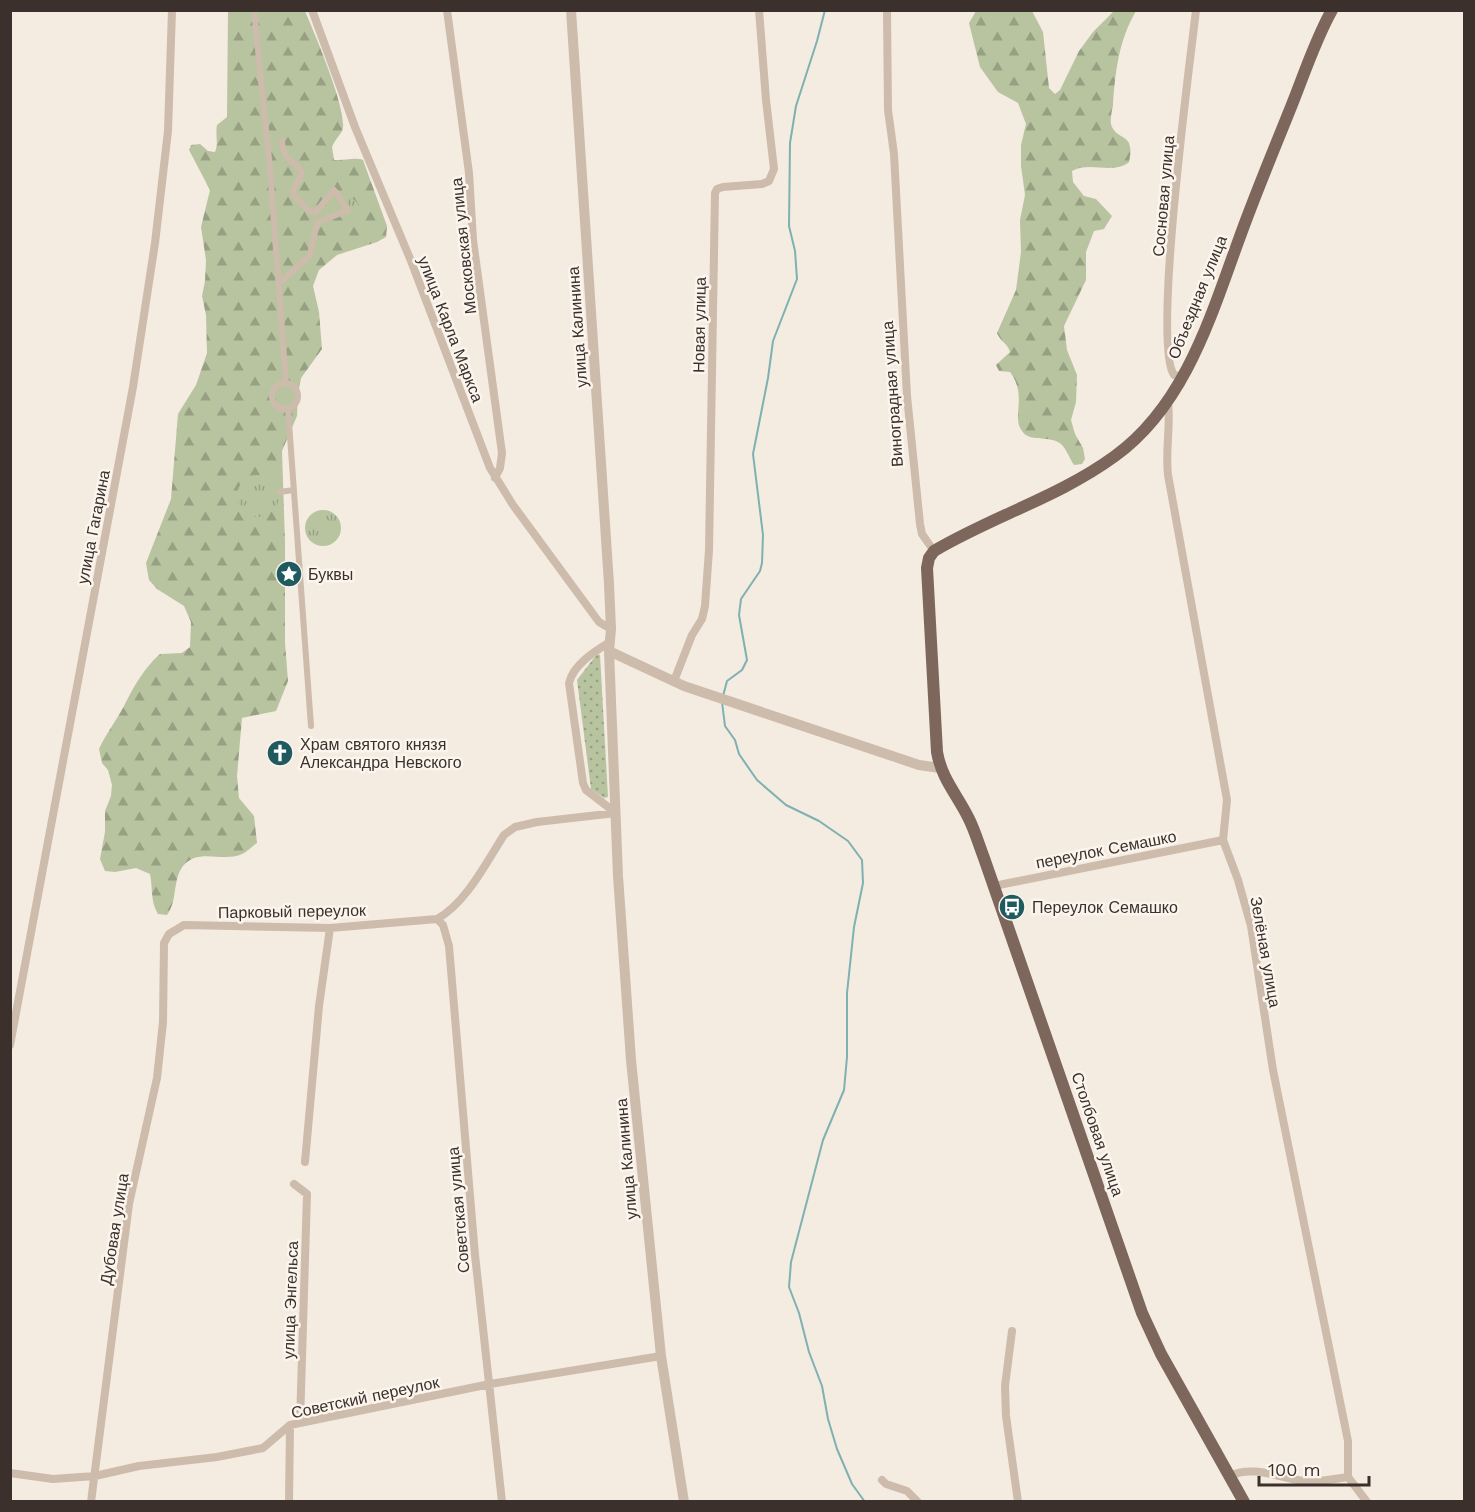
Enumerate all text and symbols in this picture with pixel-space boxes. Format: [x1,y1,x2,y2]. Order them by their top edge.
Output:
street label: Сосновая улица [1149,135,1178,257]
street label: Московская улица [447,177,480,315]
street label: Объездная улица [1164,232,1231,362]
street label: улица Карла Маркса [414,253,487,405]
street label: улица Калинина [564,266,591,388]
street label: Новая улица [689,277,710,373]
street label: Виноградная улица [878,320,907,468]
street label: улица Гагарина [73,468,114,586]
place icon: Буквы [274,559,304,589]
place label: Буквы [308,565,353,584]
place label: Храм святого князя Александра Невского [300,735,462,772]
church icon: Храм святого князя Александра Невского [265,738,295,768]
street label: переулок Семашко [1034,827,1178,872]
bus stop icon: Переулок Семашко [997,892,1027,922]
street label: Зелёная улица [1246,895,1285,1009]
place label: Переулок Семашко [1032,898,1178,917]
street label: Парковый переулок [218,901,367,922]
street label: Столбовая улица [1067,1070,1128,1199]
street label: улица Калинина [612,1098,641,1220]
street label: Советская улица [444,1146,473,1274]
street label: Дубовая улица [96,1172,133,1286]
street label: улица Энгельса [279,1241,302,1359]
street label: Советский переулок [289,1372,442,1422]
scale bar [1259,1449,1368,1487]
text: 100 m [1268,1459,1321,1480]

